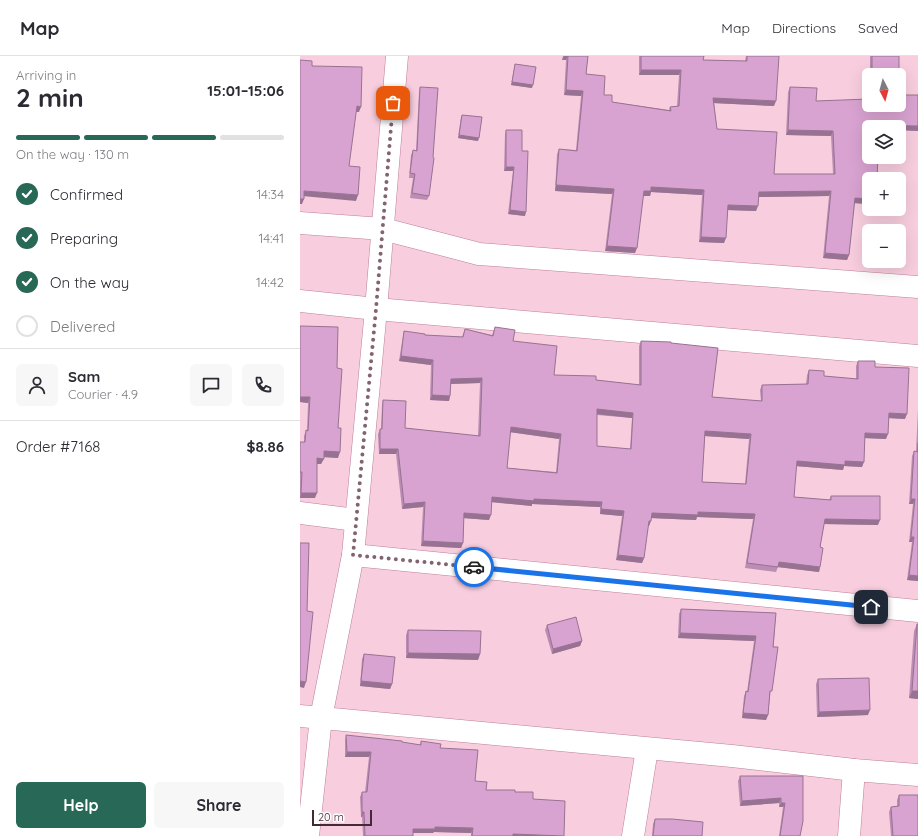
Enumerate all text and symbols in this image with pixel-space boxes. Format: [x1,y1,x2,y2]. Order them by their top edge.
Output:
text: Map [20,16,59,40]
text: Map [721,19,750,37]
text: Directions [772,19,836,37]
text: Saved [858,19,898,37]
text: Arriving in [16,67,76,83]
north arrow [862,68,906,112]
map controls [862,68,906,268]
text: 2 min [16,81,84,114]
text: 15:01–15:06 [207,81,284,100]
pin [376,86,410,120]
icon: bag [382,92,404,114]
button: layers [862,120,906,164]
text: On the way · 130 m [16,146,129,162]
button: + [862,172,906,216]
icon: check [16,183,38,205]
text: Confirmed [50,185,123,204]
text: 14:34 [256,186,284,202]
button: − [862,224,906,268]
icon: check [16,227,38,249]
text: Preparing [50,229,118,248]
text: 14:41 [259,230,284,246]
icon: check [16,271,38,293]
text: On the way [50,273,129,292]
text: 14:42 [256,274,284,290]
text: Delivered [50,317,115,336]
button: person [16,364,58,406]
button: chat [190,364,232,406]
button: phone [242,364,284,406]
text: Sam [68,367,100,386]
text: Courier · 4.9 [68,386,138,402]
text: Order #7168 [16,437,100,456]
text: $8.86 [247,437,284,456]
courier [454,547,494,587]
icon: car [463,556,485,578]
pin [854,590,888,624]
icon: home [860,596,882,618]
button: Help [16,782,146,828]
button: Share [154,782,284,828]
scale bar [312,808,372,827]
text: 20 m [318,810,344,824]

